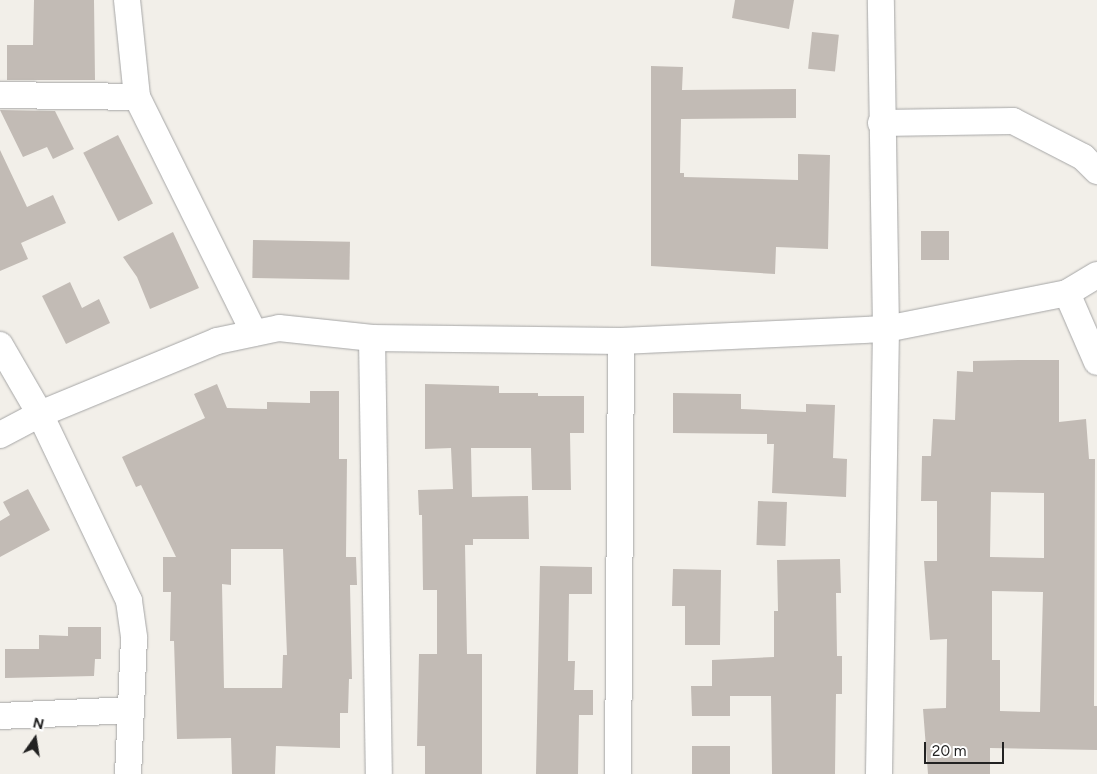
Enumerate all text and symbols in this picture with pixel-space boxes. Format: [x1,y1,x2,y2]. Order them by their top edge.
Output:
north arrow [10,714,60,764]
text: N [31,714,46,733]
scale bar [927,732,1007,764]
text: 20 m [932,742,966,760]

